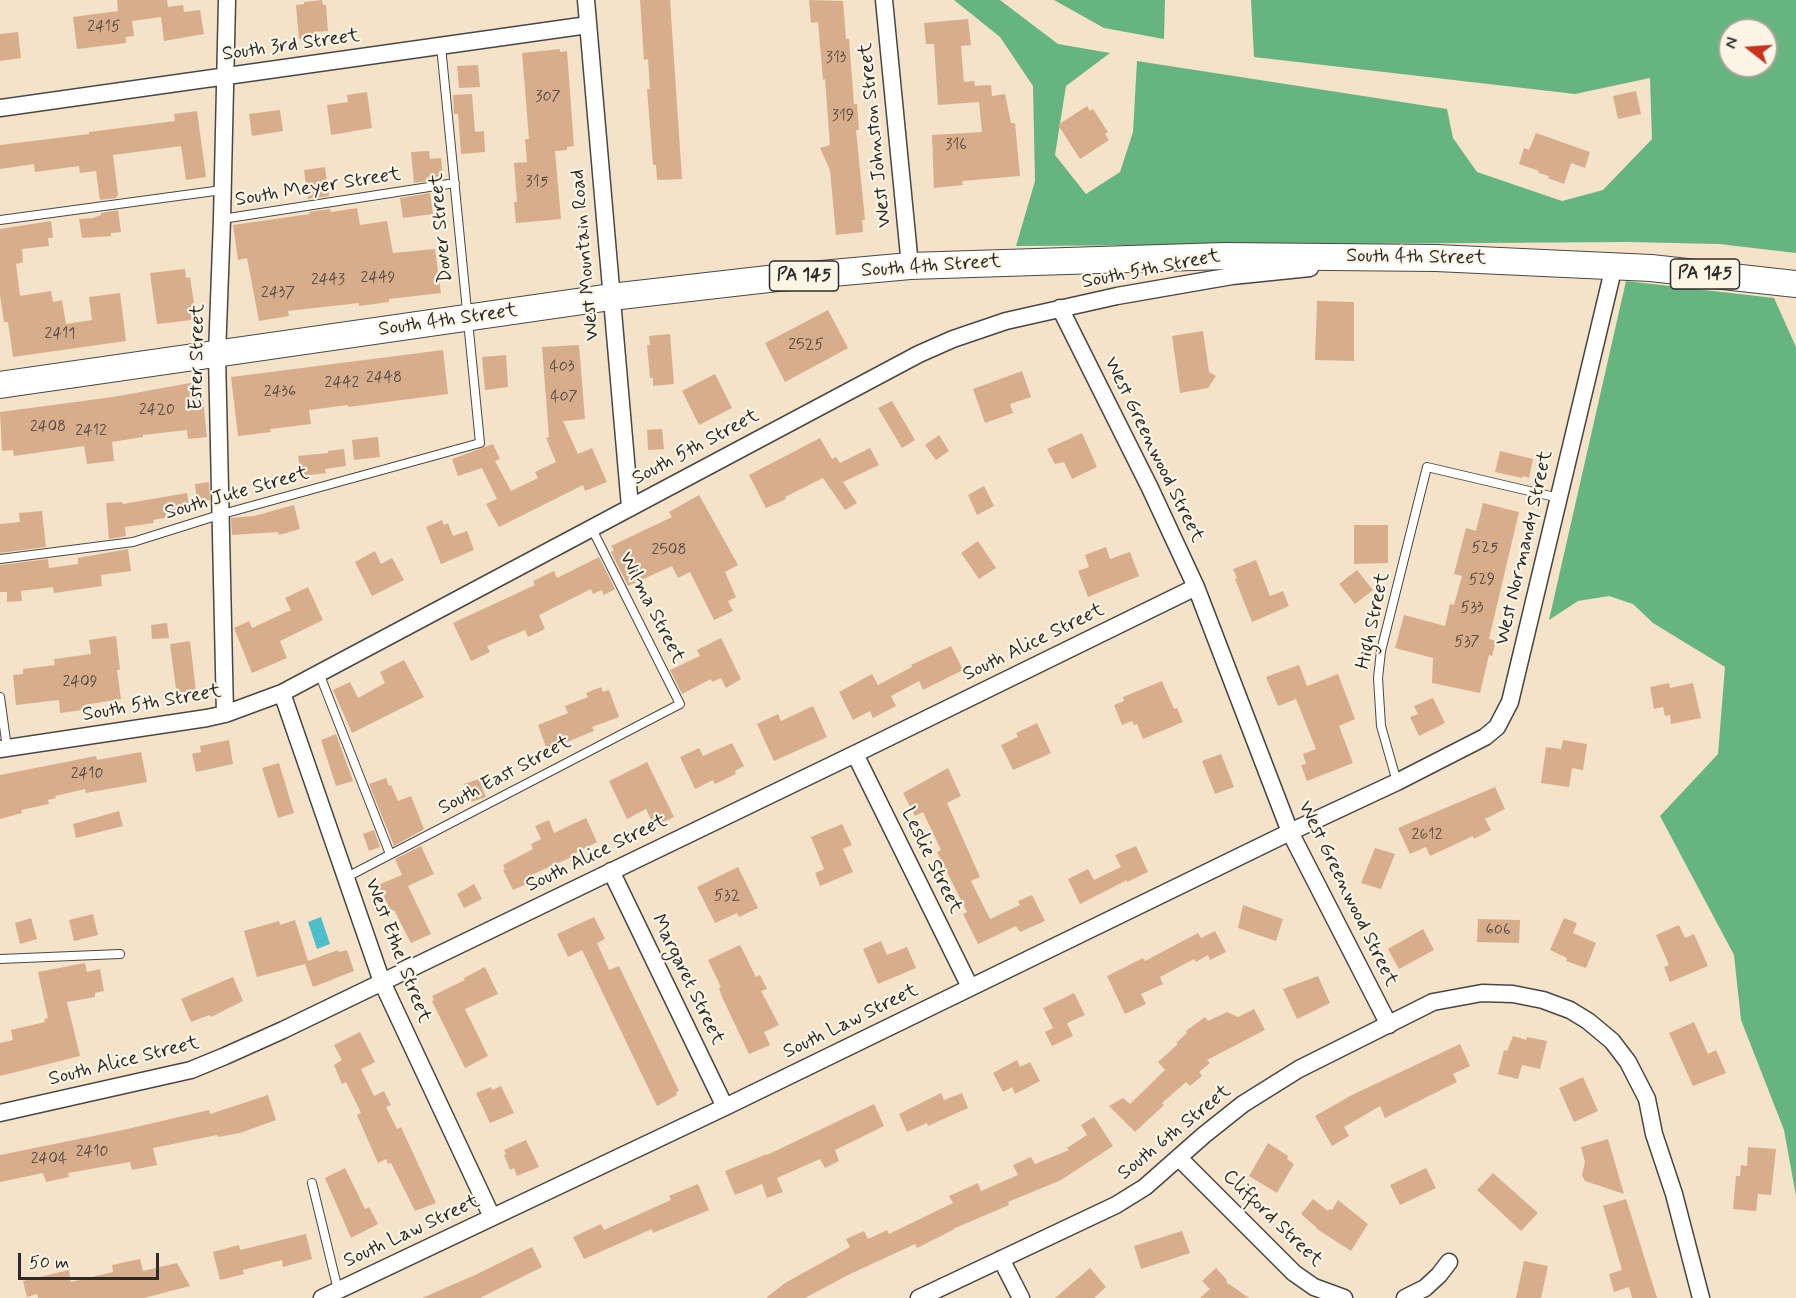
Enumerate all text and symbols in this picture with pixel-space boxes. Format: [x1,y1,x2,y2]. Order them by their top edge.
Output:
house number: 2415 [87,18,121,38]
north arrow [1718,18,1778,78]
street label: South 3rd Street [221,24,361,68]
text: N [1721,35,1744,51]
street label: West Johnston Street [854,41,898,229]
house number: 313 [826,49,846,69]
house number: 307 [535,88,561,108]
house number: 319 [832,107,854,127]
house number: 316 [945,136,967,156]
street label: South Meyer Street [233,163,403,213]
street label: West Mountain Road [567,168,605,342]
street label: Dover Street [425,172,459,284]
house number: 315 [525,173,549,193]
street label: South 5th Street [1080,245,1222,295]
street label: South 4th Street [1346,245,1486,271]
street label: South 4th Street [860,250,1002,284]
road number: PA 145 [1670,259,1740,289]
road number: PA 145 [770,261,838,291]
house number: 2449 [361,269,395,289]
house number: 2443 [311,271,345,291]
house number: 2437 [261,284,295,304]
street label: South 4th Street [377,299,519,343]
street label: Ester Street [185,304,211,410]
house number: 2411 [45,325,75,345]
house number: 2525 [788,336,824,356]
street label: West Greenwood Street [1098,353,1208,547]
house number: 403 [550,358,574,378]
house number: 2448 [366,369,402,389]
house number: 2442 [325,374,359,394]
house number: 2436 [264,383,296,403]
house number: 407 [550,388,578,408]
house number: 2420 [139,401,175,421]
street label: South 5th Street [628,404,764,492]
house number: 2408 [30,418,66,438]
house number: 2412 [75,422,107,442]
street label: West Normandy Street [1491,448,1559,648]
street label: South Jute Street [162,462,312,526]
house number: 525 [1472,539,1498,559]
house number: 2508 [651,541,687,561]
street label: Wilma Street [613,548,689,668]
street label: High Street [1352,570,1396,672]
house number: 529 [1469,571,1495,591]
street label: South Alice Street [959,598,1109,688]
house number: 533 [1461,599,1483,619]
house number: 537 [1454,633,1480,653]
house number: 2409 [62,673,98,693]
street label: South 5th Street [81,680,223,728]
street label: South East Street [435,731,575,821]
house number: 2410 [71,765,103,785]
street label: West Greenwood Street [1292,797,1402,991]
street label: Leslie Street [895,804,967,918]
street label: South Alice Street [522,809,672,899]
house number: 2612 [1412,826,1442,846]
street label: West Ethel Street [358,876,436,1026]
house number: 532 [714,887,740,907]
street label: Margaret Street [645,911,729,1049]
house number: 606 [1486,921,1510,941]
street label: South Law Street [780,979,922,1065]
street label: South Alice Street [46,1032,202,1092]
street label: South 6th Street [1114,1080,1236,1186]
house number: 2410 [76,1143,108,1163]
house number: 2404 [31,1150,67,1170]
street label: Clifford Street [1217,1165,1327,1273]
street label: South Law Street [340,1190,484,1274]
scale bar [21,1241,162,1279]
text: 50 m [29,1251,69,1275]

